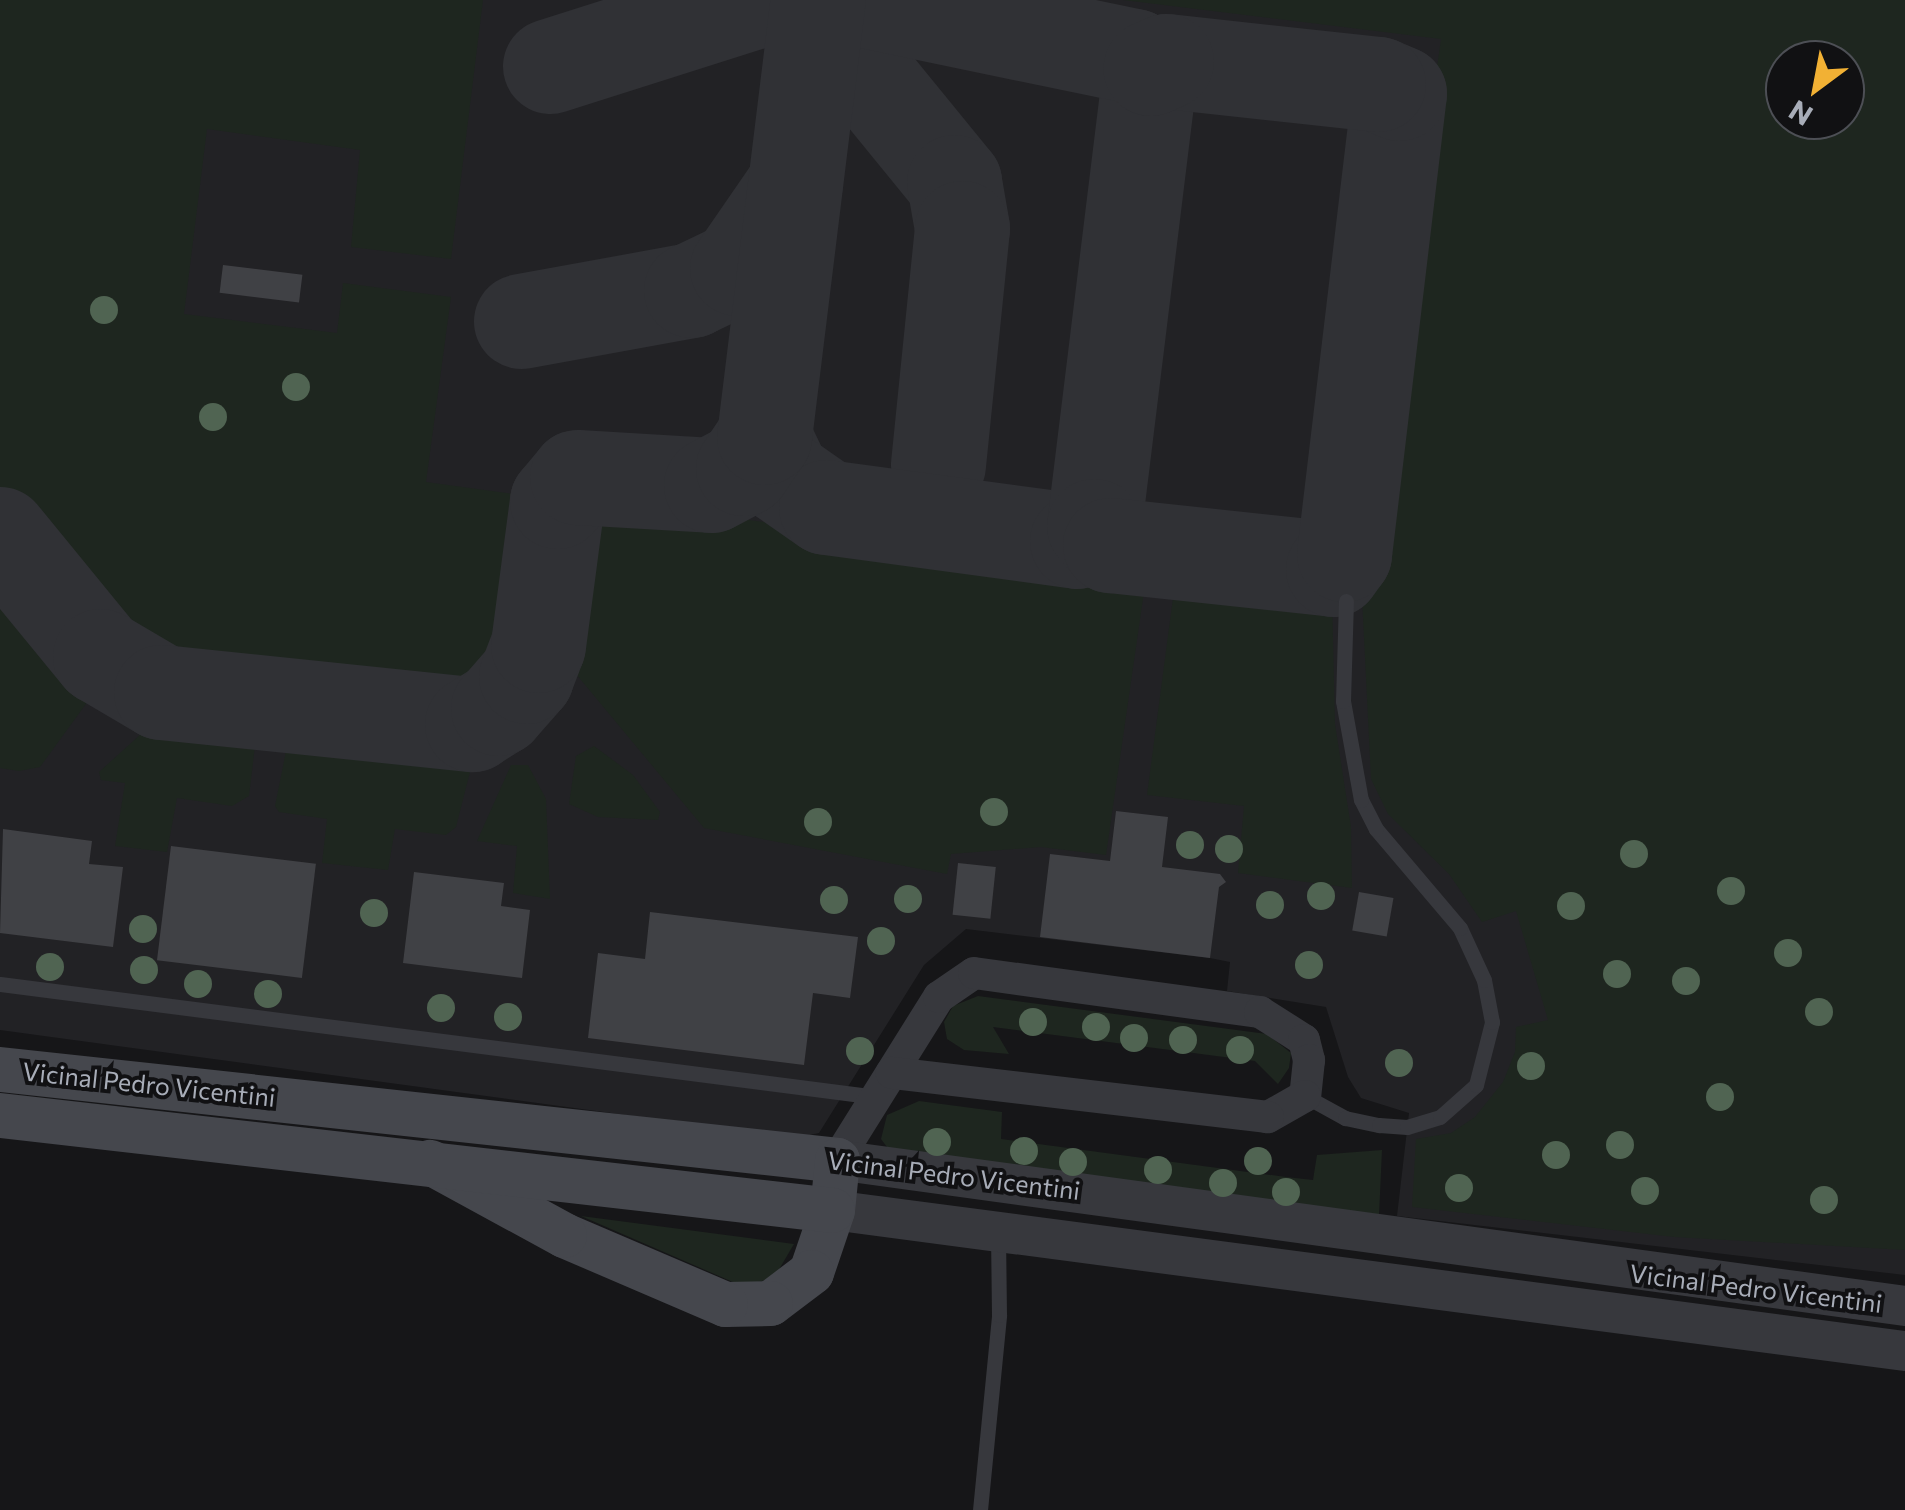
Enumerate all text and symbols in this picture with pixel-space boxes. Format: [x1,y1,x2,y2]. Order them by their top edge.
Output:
north arrow [1765,40,1865,140]
text: N [1782,94,1818,134]
street label: Vicinal Pedro Vicentini [21,1056,277,1112]
street label: Vicinal Pedro Vicentini [826,1145,1082,1205]
street label: Vicinal Pedro Vicentini [1628,1258,1884,1318]

